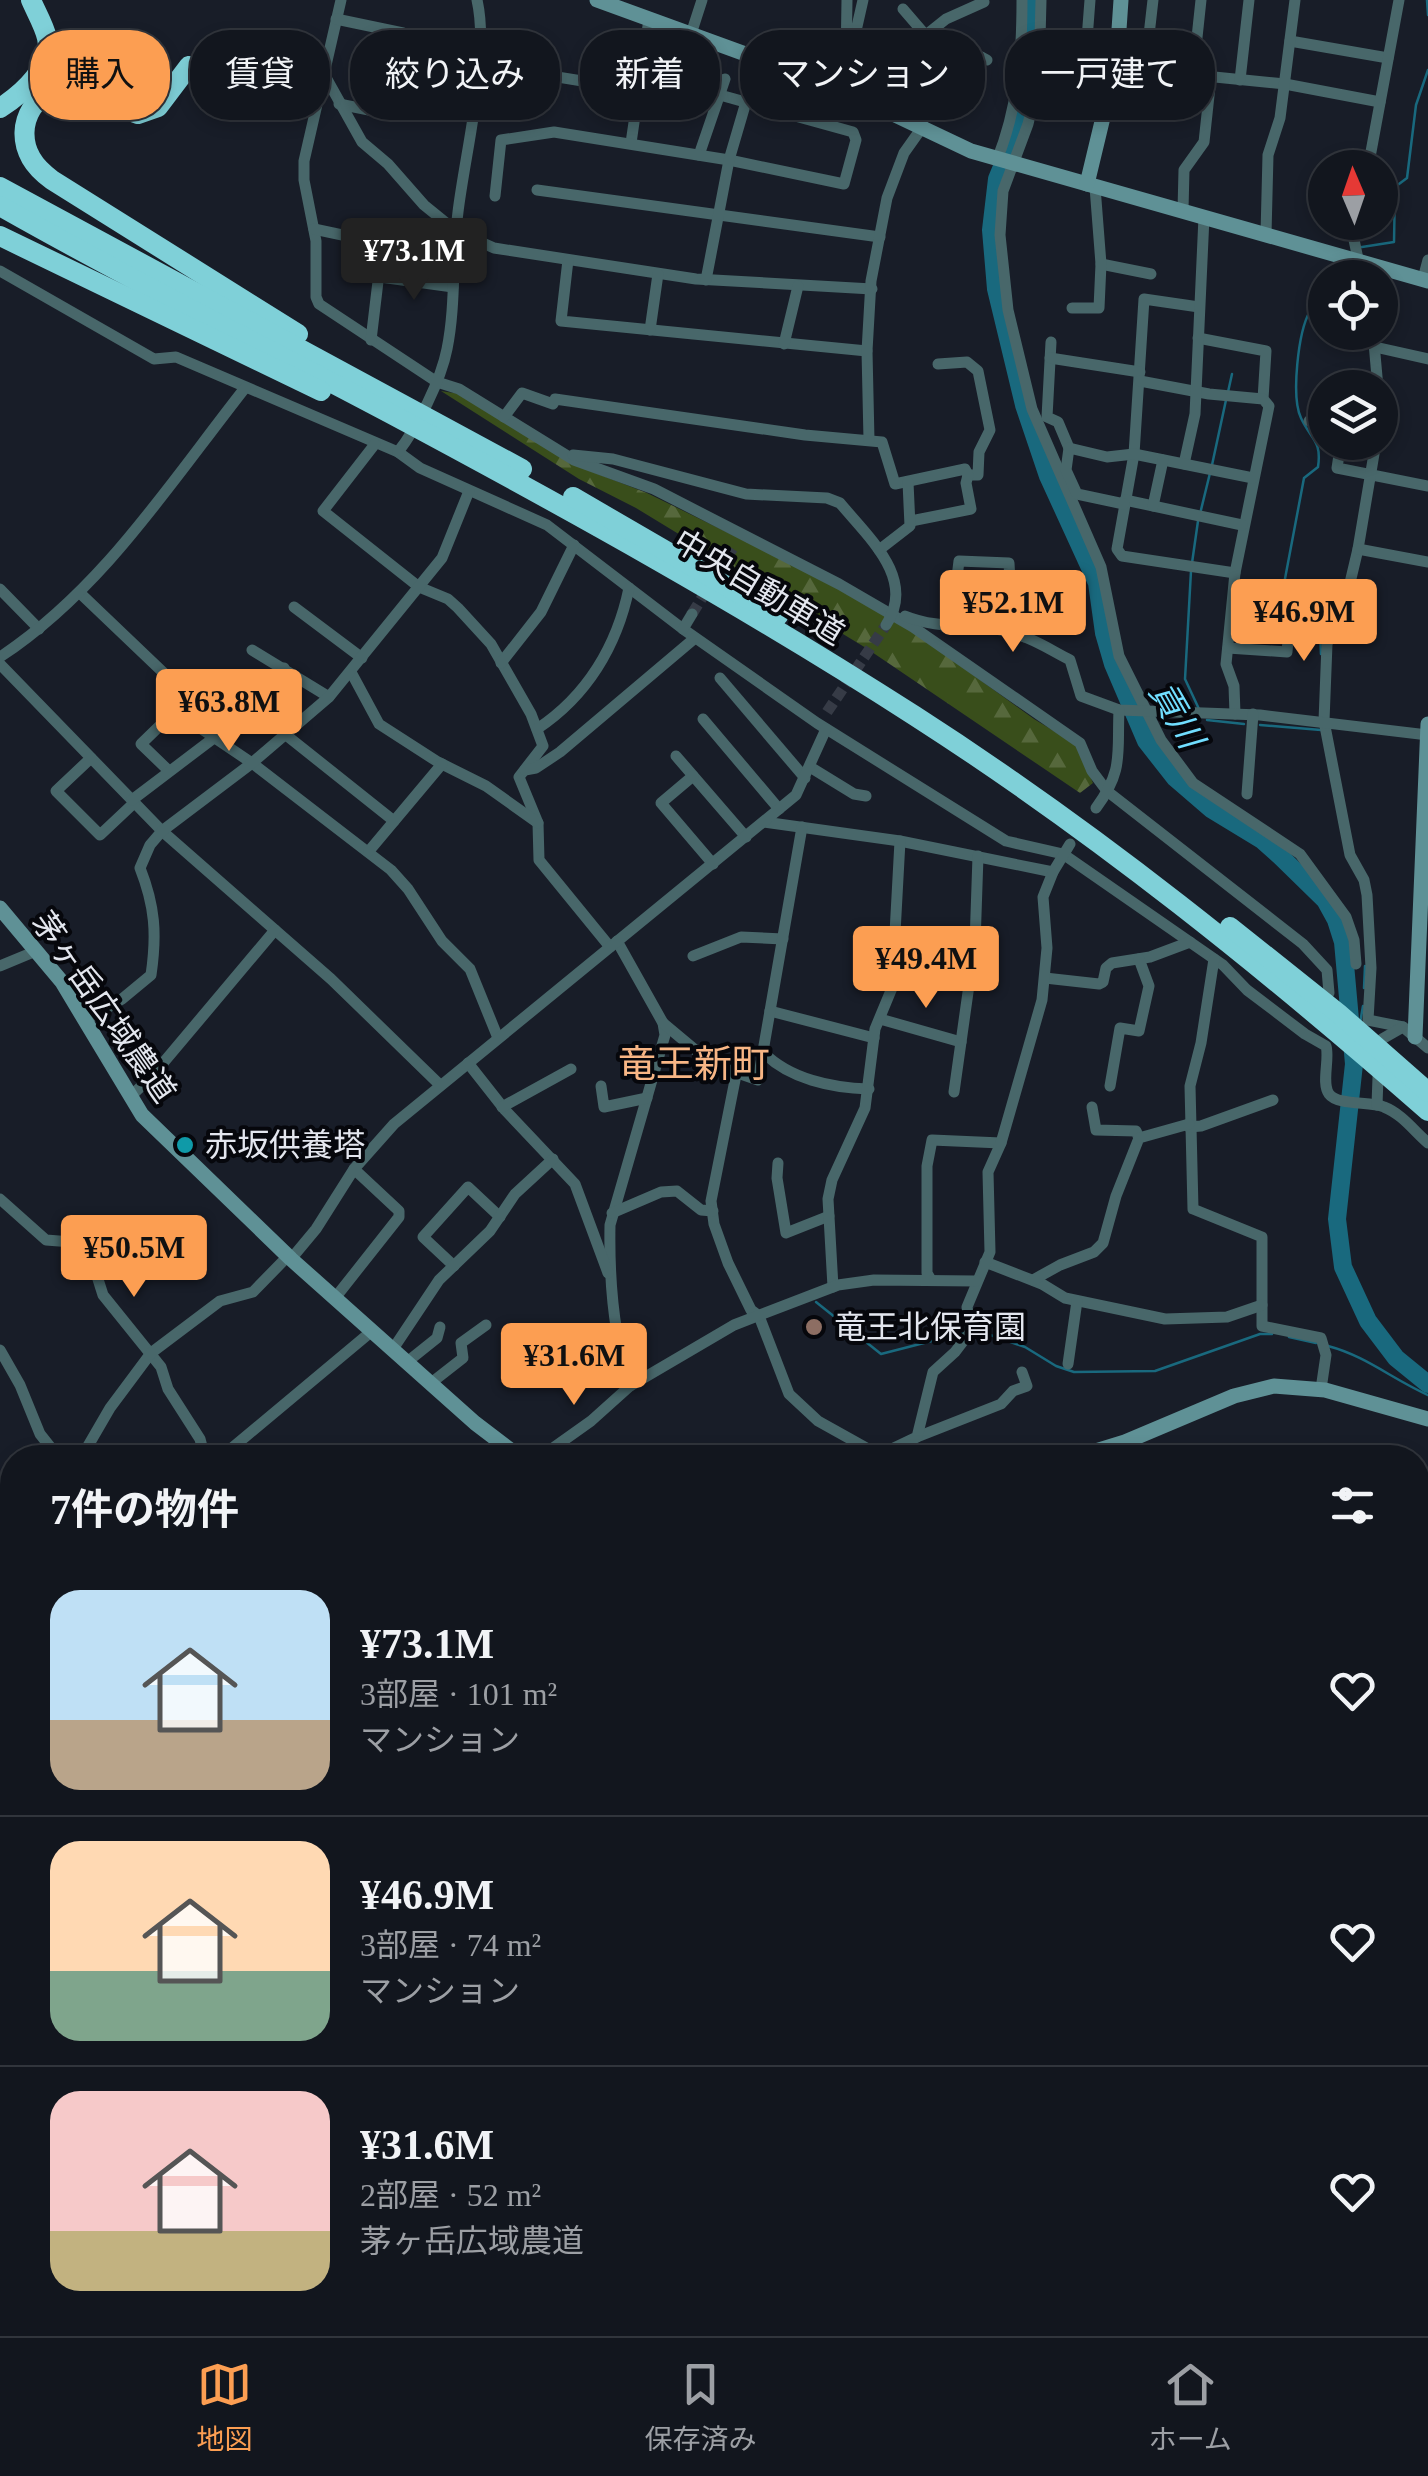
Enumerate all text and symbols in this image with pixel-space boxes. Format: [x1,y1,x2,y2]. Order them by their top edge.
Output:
chip: 購入 [30,30,170,120]
chip: 賃貸 [190,30,330,120]
chip: 絞り込み [350,30,560,120]
chip: 新着 [580,30,720,120]
chip: マンション [740,30,985,120]
chip: 一戸建て [1005,30,1215,120]
north arrow [1308,150,1398,240]
map controls [1308,150,1398,460]
pin: ¥73.1M [333,218,495,303]
text: ¥73.1M [363,232,465,268]
button: locate [1308,260,1398,350]
button: layers [1308,370,1398,460]
street label: 中央自動車道 [667,522,851,652]
pin: ¥52.1M [932,570,1094,655]
pin: ¥46.9M [1223,579,1385,664]
text: ¥52.1M [962,584,1064,620]
text: ¥46.9M [1253,593,1355,629]
pin: ¥63.8M [148,669,310,754]
water label: 貢川 [1142,675,1212,759]
text: ¥63.8M [178,683,280,719]
street label: 茅ヶ岳広域農道 [25,905,183,1109]
pin: ¥49.4M [845,926,1007,1011]
text: ¥49.4M [875,940,977,976]
district label: 竜王新町 [618,1043,770,1085]
place label: 赤坂供養塔 [205,1127,365,1163]
marker: 赤坂供養塔 [174,1134,196,1156]
pin: ¥50.5M [53,1215,215,1300]
text: ¥50.5M [83,1229,185,1265]
place label: 竜王北保育園 [834,1309,1026,1345]
marker: 竜王北保育園 [803,1316,825,1338]
pin: ¥31.6M [493,1323,655,1408]
text: ¥31.6M [523,1337,625,1373]
icon: filters [1325,1478,1380,1533]
text: 7件の物件 [50,1487,239,1533]
text: ¥73.1M [360,1621,494,1667]
icon: home [130,1630,250,1750]
icon: heart [1325,1663,1380,1718]
text: 3部屋 · 101 m² [360,1676,557,1712]
text: マンション [360,1722,520,1758]
text: ¥46.9M [360,1872,494,1918]
icon: home [130,1881,250,2001]
icon: heart [1325,1914,1380,1969]
text: 3部屋 · 74 m² [360,1927,541,1963]
text: マンション [360,1973,520,2009]
text: ¥31.6M [360,2122,494,2168]
icon: home [130,2131,250,2251]
icon: heart [1325,2164,1380,2219]
text: 2部屋 · 52 m² [360,2177,541,2213]
text: 茅ヶ岳広域農道 [360,2223,584,2259]
tab: 地図 [196,2357,252,2457]
tab: 保存済み [644,2357,756,2457]
tab: ホーム [1149,2357,1232,2457]

